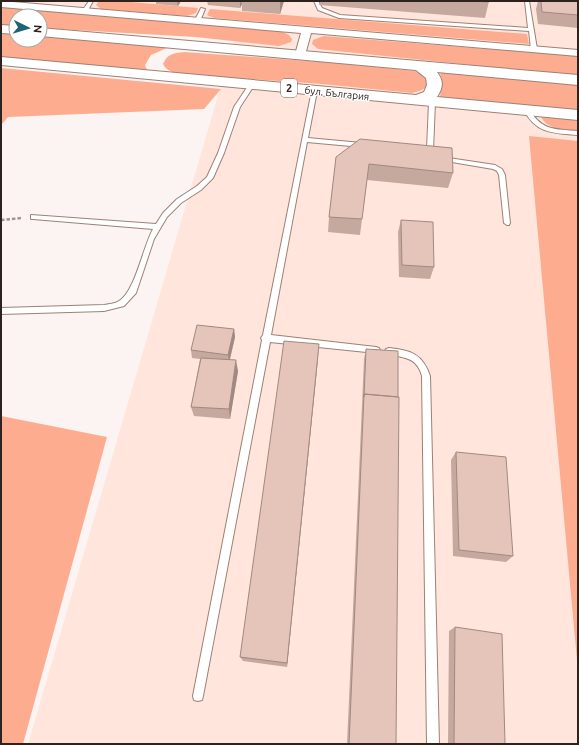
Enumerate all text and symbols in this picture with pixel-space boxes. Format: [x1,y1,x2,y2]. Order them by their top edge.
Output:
north arrow [8,8,48,48]
text: N [32,24,44,33]
road number: 2 [281,79,297,97]
street label: бул. България [304,85,370,102]

